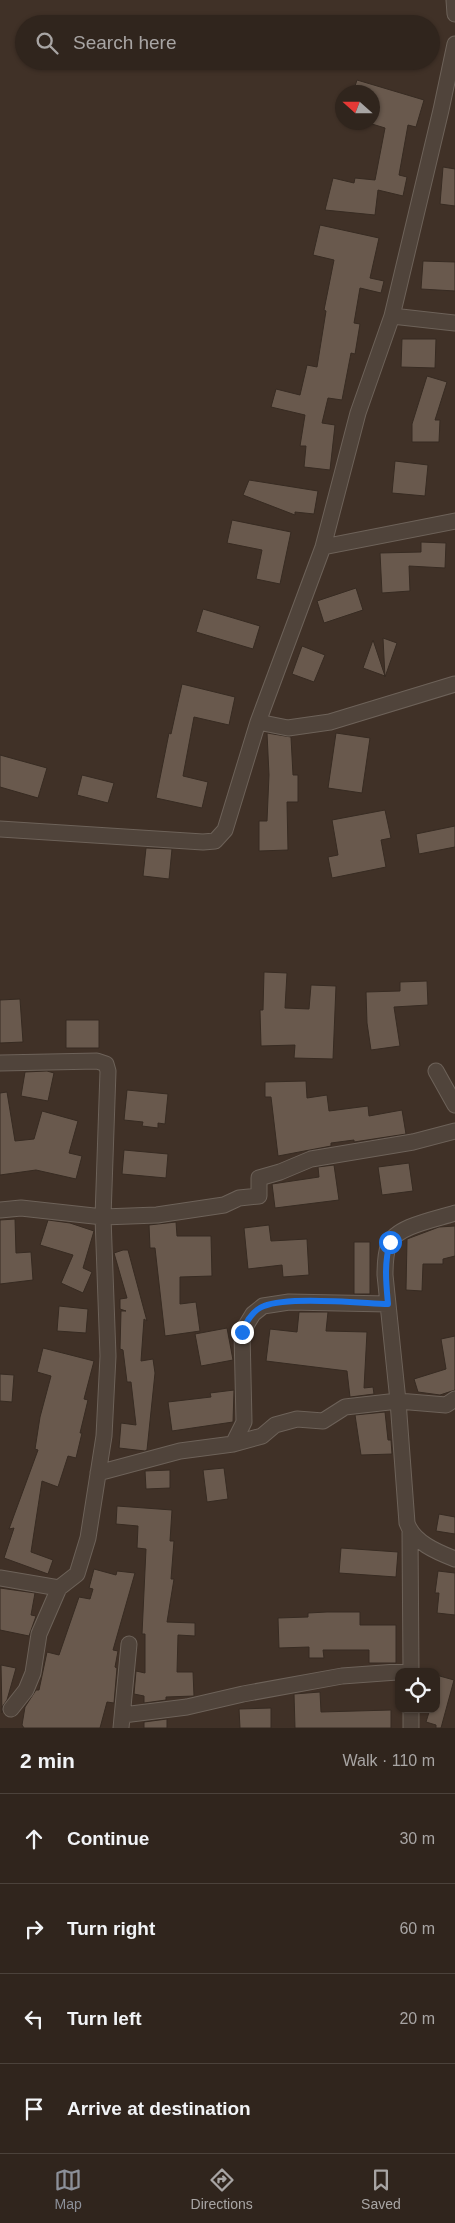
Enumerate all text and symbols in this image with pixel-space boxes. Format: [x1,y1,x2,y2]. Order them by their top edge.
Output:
search box [15,15,440,70]
icon: search [33,29,61,57]
text: Search here [73,32,177,53]
north arrow [335,85,380,130]
route start [379,1231,402,1254]
route end [231,1321,254,1344]
map controls [395,1668,440,1713]
button: locate [395,1668,440,1713]
text: 2 min [20,1749,75,1772]
text: Walk · 110 m [343,1752,435,1769]
icon: ahead [20,1825,48,1853]
text: Continue [67,1828,149,1849]
text: 30 m [399,1830,435,1847]
icon: right [20,1915,48,1943]
text: Turn right [67,1918,155,1939]
text: 60 m [399,1920,435,1937]
icon: left [20,2005,48,2033]
text: Turn left [67,2008,142,2029]
text: 20 m [399,2010,435,2027]
icon: arrive [20,2095,48,2123]
text: Arrive at destination [67,2098,251,2119]
tab: Map [54,2166,82,2212]
tab: Directions [191,2166,253,2212]
tab: Saved [361,2166,401,2212]

